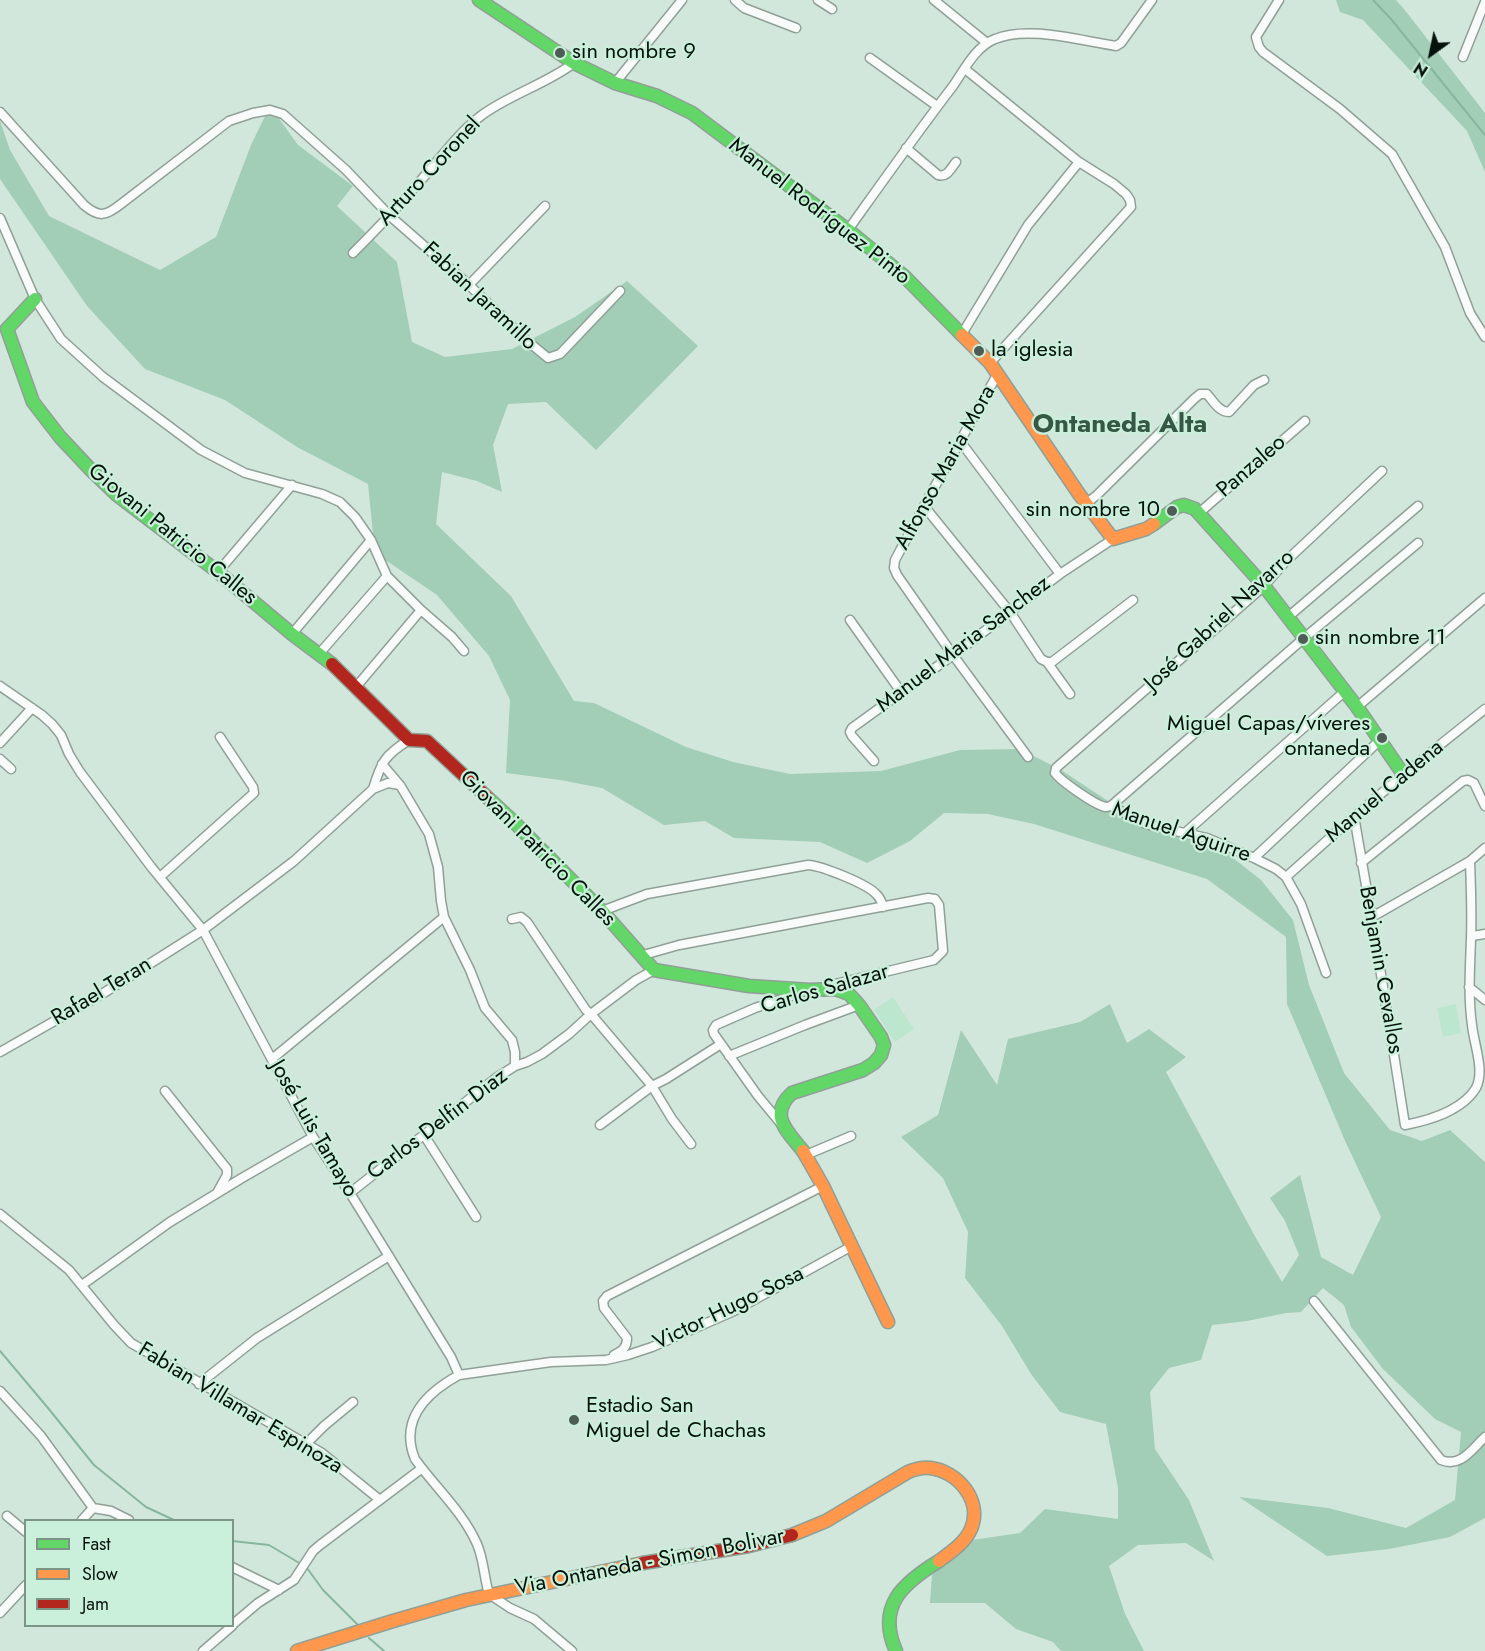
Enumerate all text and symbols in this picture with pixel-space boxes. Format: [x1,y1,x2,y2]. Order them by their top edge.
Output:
north arrow [1401,24,1461,84]
place label: sin nombre 9 [572,40,696,66]
marker: sin nombre 9 [553,46,567,60]
text: N [1409,56,1433,83]
street label: Arturo Coronel [373,112,487,232]
street label: Manuel Rodríguez Pinto [723,133,915,291]
street label: Fabian Jaramillo [416,237,542,357]
place label: la iglesia [991,338,1073,364]
marker: la iglesia [972,344,986,358]
street label: Alfonso Maria Mora [890,381,1002,555]
district label: Ontaneda Alta [1033,410,1207,442]
street label: Panzaleo [1212,430,1292,504]
street label: Giovani Patricio Calles [82,459,262,611]
place label: sin nombre 10 [1026,498,1160,524]
marker: sin nombre 10 [1165,504,1179,518]
street label: José Gabriel Navarro [1140,545,1300,697]
street label: Manuel Maria Sanchez [872,571,1056,719]
place label: sin nombre 11 [1315,626,1446,652]
marker: sin nombre 11 [1296,632,1310,646]
place label: Miguel Capas/víveres ontaneda [1167,712,1370,764]
marker: Miguel Capas/víveres ontaneda [1375,731,1389,745]
street label: Manuel Cadena [1321,735,1449,849]
street label: Giovani Patricio Calles [453,765,621,933]
street label: Manuel Aguirre [1108,797,1254,869]
street label: Benjamin Cevallos [1352,884,1408,1056]
street label: Rafael Teran [47,952,157,1032]
street label: Carlos Salazar [758,959,892,1021]
street label: José Luis Tamayo [263,1056,363,1202]
street label: Carlos Delfin Diaz [363,1064,513,1186]
street label: Victor Hugo Sosa [649,1261,809,1357]
street label: Fabian Villamar Espinoza [133,1337,347,1481]
place label: Estadio San Miguel de Chachas [586,1394,766,1446]
marker: Estadio San Miguel de Chachas [567,1413,581,1427]
legend [24,1519,234,1627]
street label: Via Ontaneda - Simon Bolivar [513,1524,787,1602]
text: Fast [82,1531,111,1557]
text: Slow [82,1561,118,1587]
text: Jam [82,1591,109,1617]

